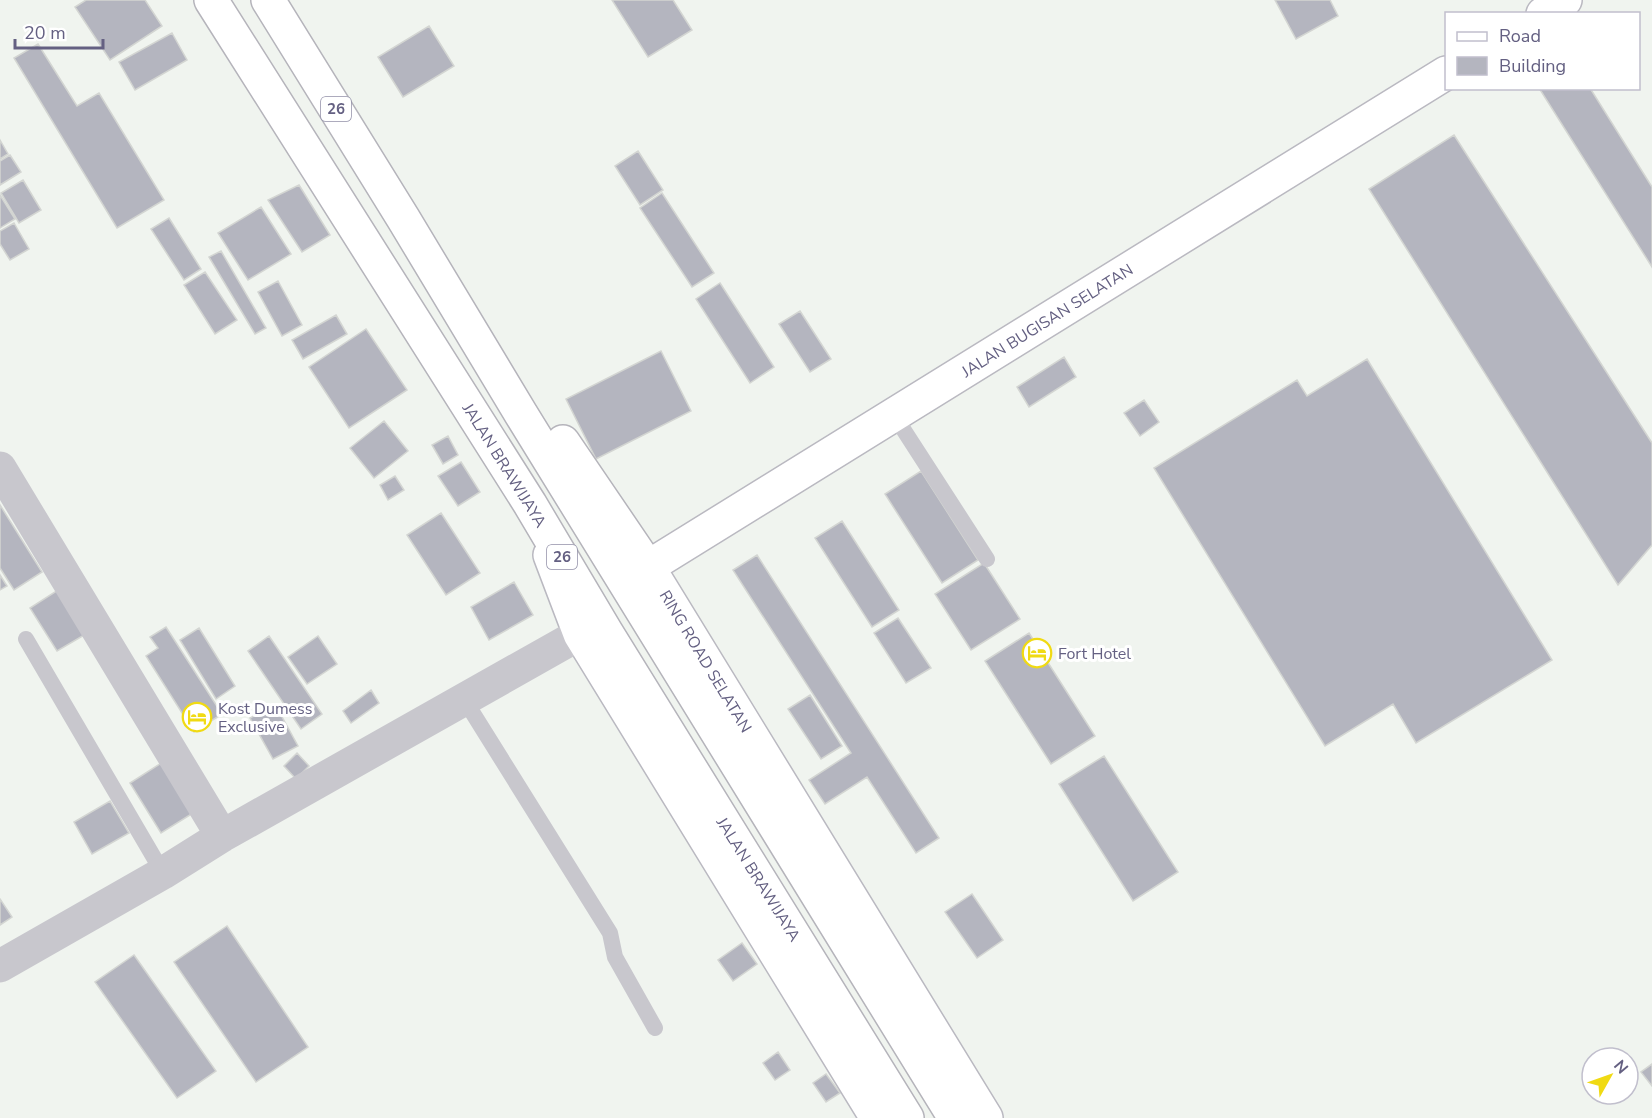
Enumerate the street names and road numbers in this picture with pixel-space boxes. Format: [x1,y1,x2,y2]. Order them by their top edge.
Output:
road number: 26 [321,97,351,121]
street label: JALAN BUGISAN SELATAN [957,259,1137,383]
street label: JALAN BRAWIJAYA [456,398,551,532]
road number: 26 [547,545,577,569]
street label: RING ROAD SELATAN [654,586,756,737]
street label: JALAN BRAWIJAYA [710,812,805,946]

